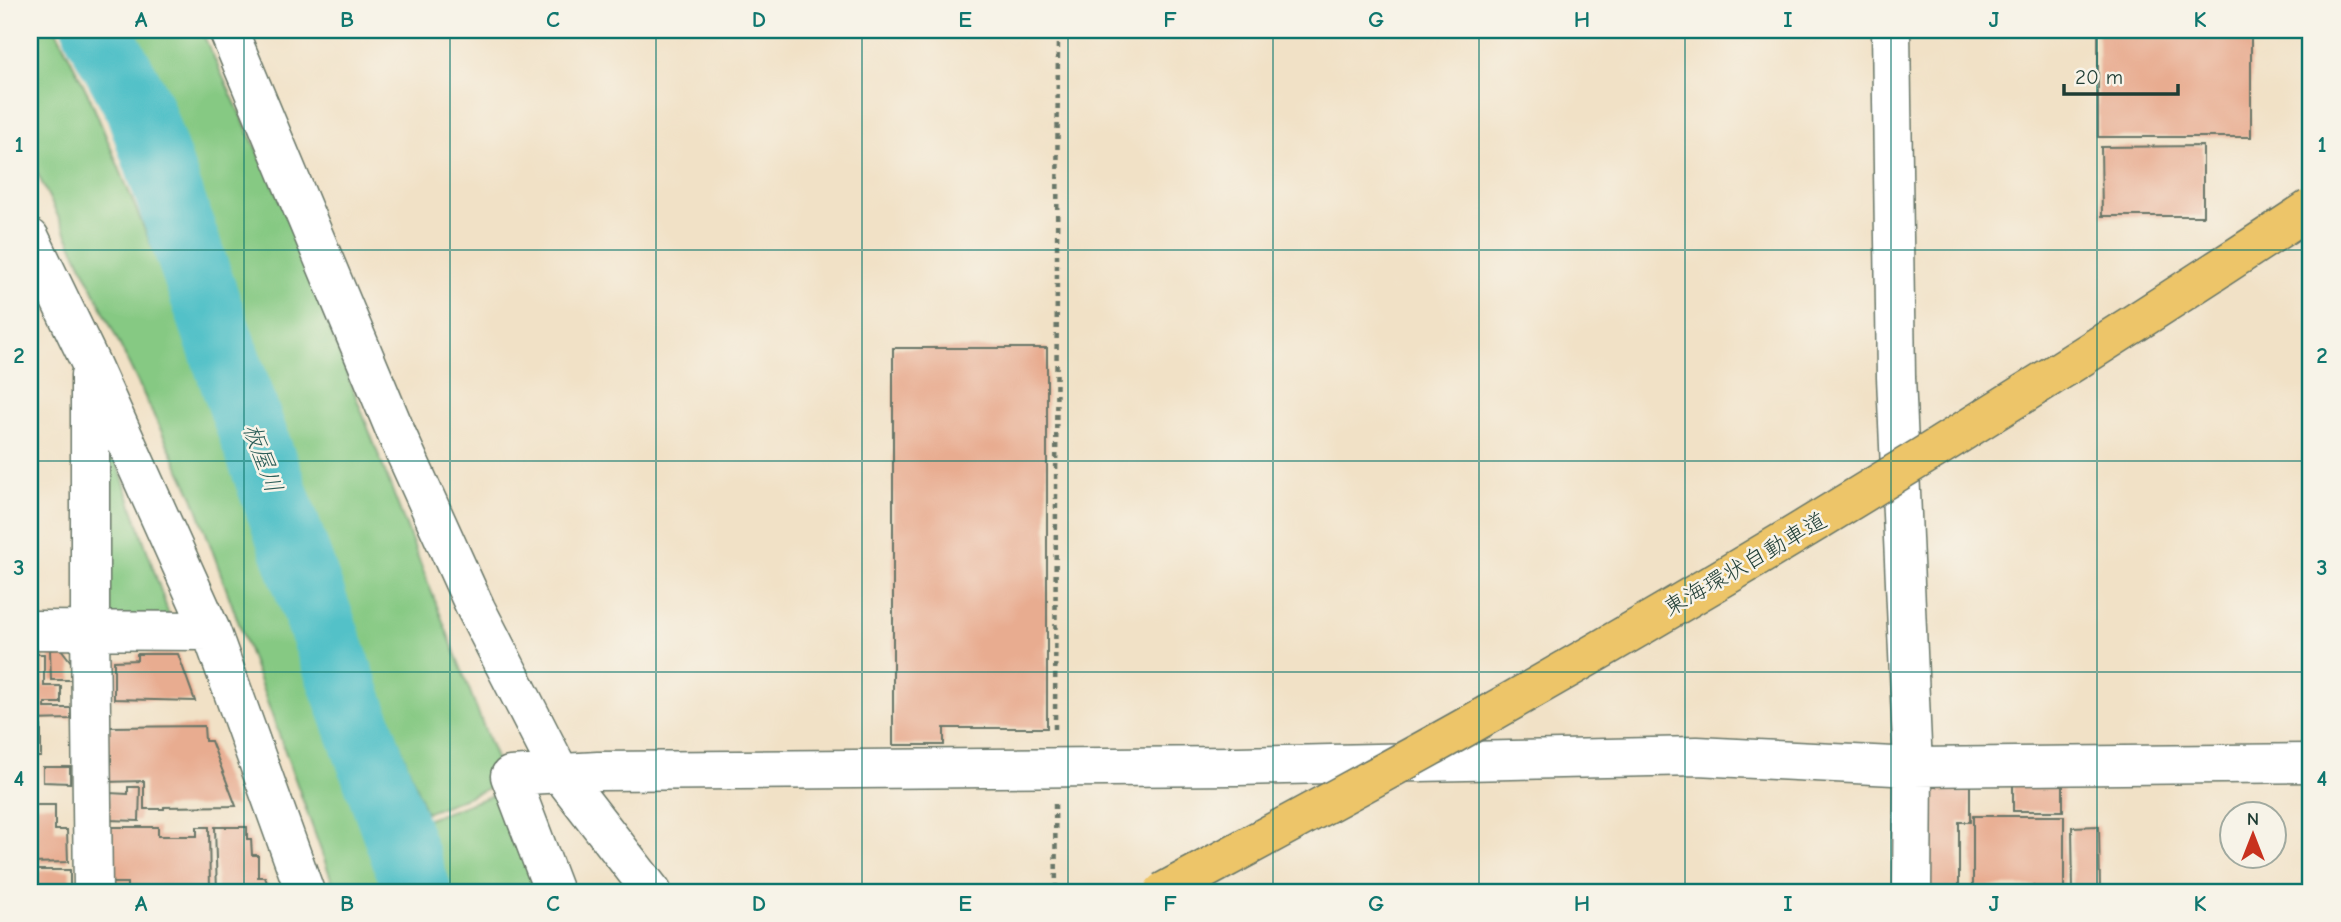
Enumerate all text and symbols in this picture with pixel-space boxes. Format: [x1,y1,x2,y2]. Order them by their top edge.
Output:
text: A [135,6,148,33]
text: B [340,6,354,33]
text: C [546,6,560,33]
text: D [752,6,766,33]
text: E [958,6,972,33]
text: F [1163,6,1177,33]
text: G [1368,6,1384,33]
text: H [1574,6,1590,33]
text: I [1783,6,1793,33]
text: J [1989,6,2000,33]
text: K [2194,6,2207,33]
scale bar [2064,52,2178,96]
text: 20 m [2075,65,2123,89]
text: 1 [14,131,24,158]
text: 1 [2317,131,2327,158]
text: 2 [13,342,25,369]
text: 2 [2316,342,2328,369]
water label: 板屋川 [238,419,288,497]
street label: 東海環状自動車道 [1659,506,1831,622]
text: 3 [13,554,25,581]
text: 3 [2316,554,2328,581]
text: 4 [14,765,25,792]
text: 4 [2317,765,2328,792]
north arrow [2218,800,2288,870]
text: N [2247,808,2259,830]
text: A [135,890,148,917]
text: B [340,890,354,917]
text: C [546,890,560,917]
text: D [752,890,766,917]
text: E [958,890,972,917]
text: F [1163,890,1177,917]
text: G [1368,890,1384,917]
text: H [1574,890,1590,917]
text: I [1783,890,1793,917]
text: J [1989,890,2000,917]
text: K [2194,890,2207,917]

